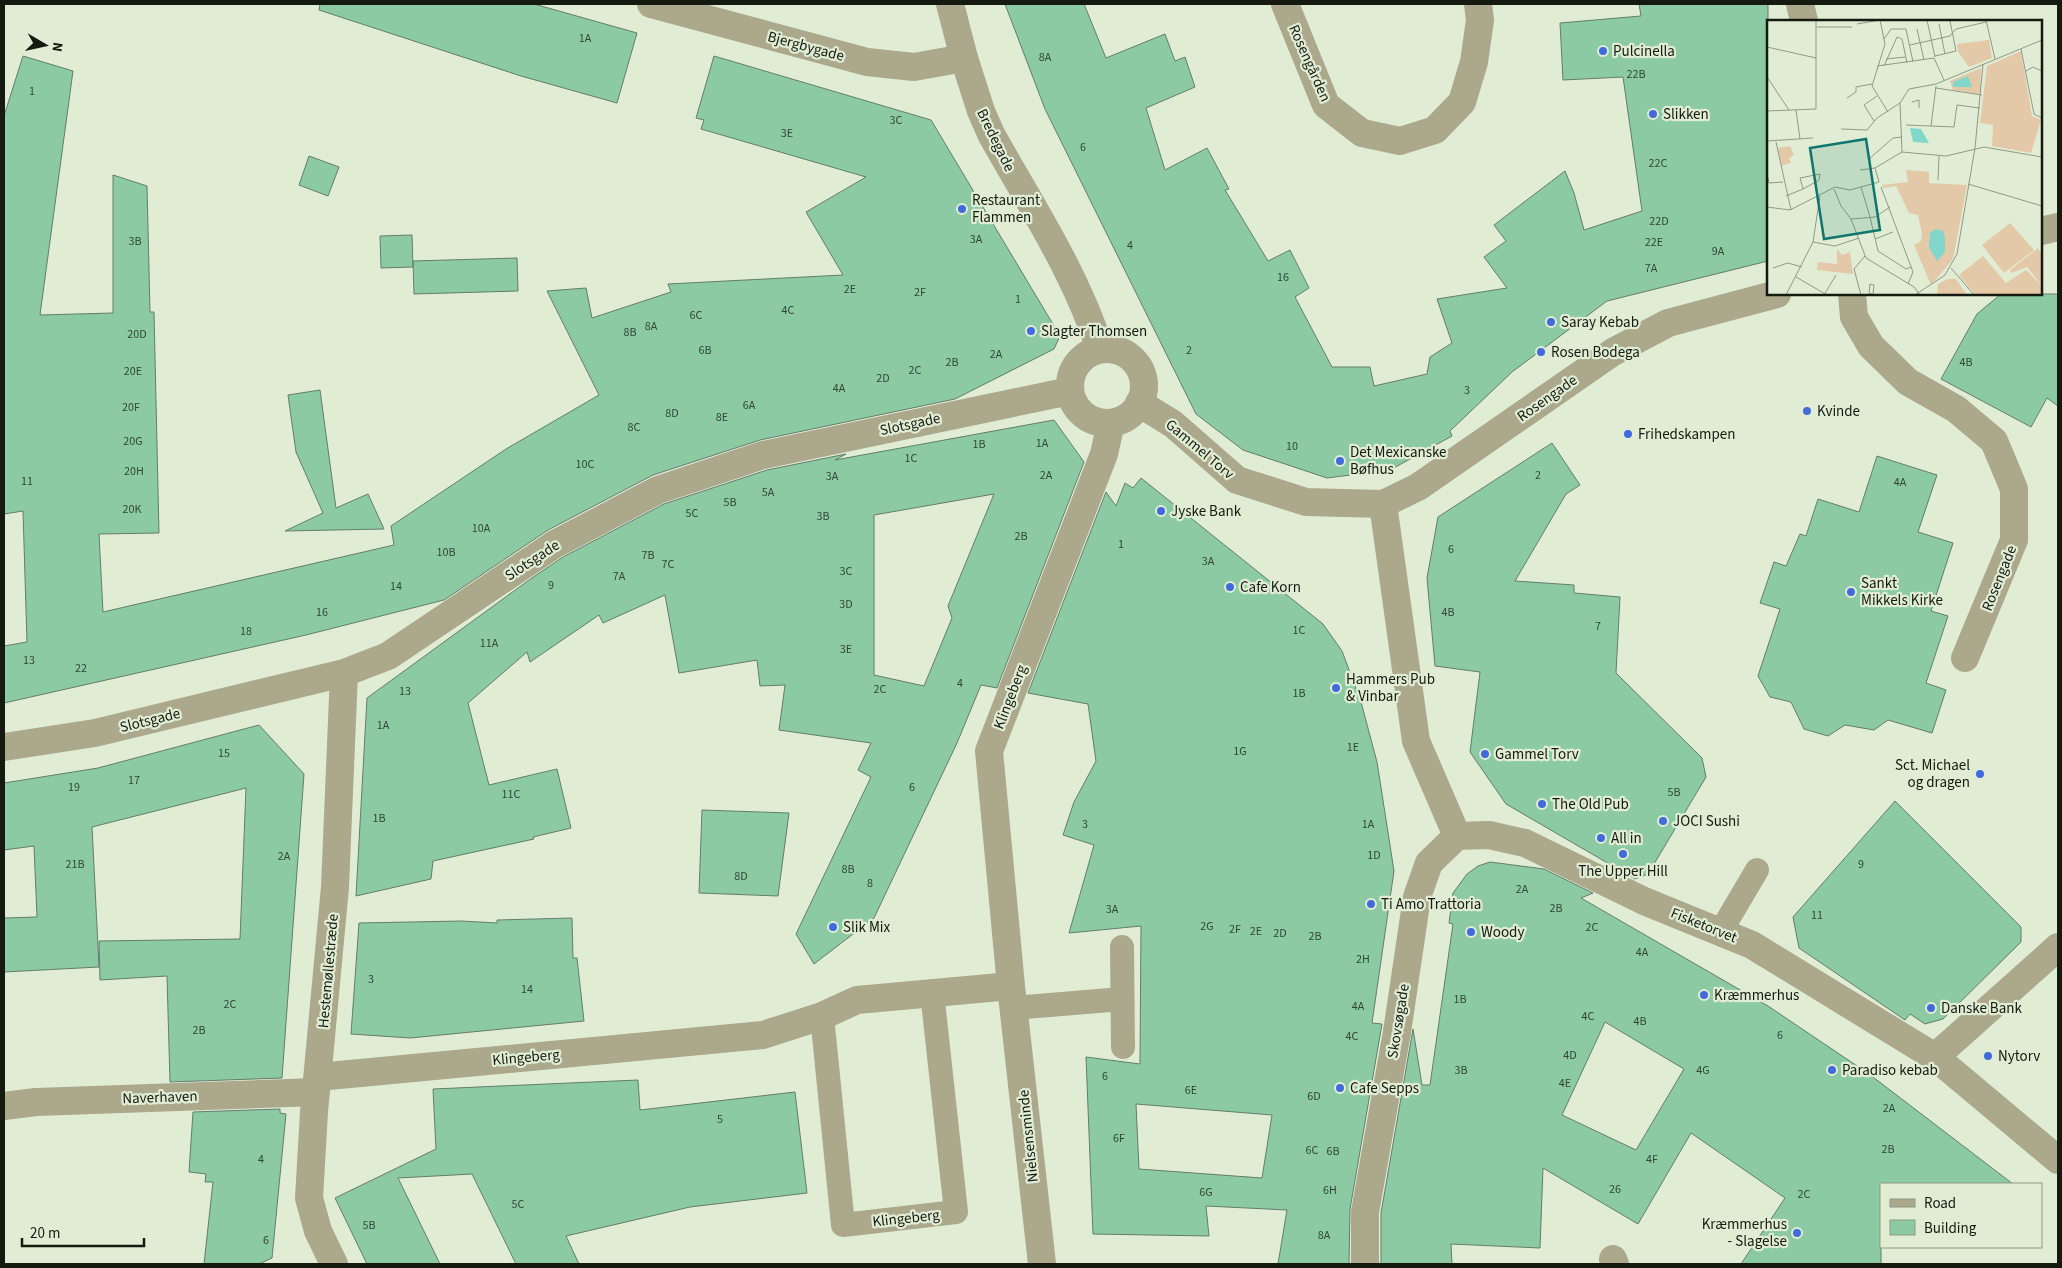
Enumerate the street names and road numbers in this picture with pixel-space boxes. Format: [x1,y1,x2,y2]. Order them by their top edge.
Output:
street label: Rosengården [1283,21,1336,105]
street label: Bjergbygade [765,26,846,67]
street label: Bredegade [971,105,1020,175]
street label: Rosengade [1513,370,1582,427]
street label: Slotsgade [878,408,942,441]
street label: Gammel Torv [1161,414,1238,484]
street label: Slotsgade [501,535,564,586]
street label: Rosengade [1977,542,2022,614]
street label: Klingeberg [989,661,1033,732]
street label: Slotsgade [118,703,183,738]
street label: Fisketorvet [1668,903,1740,948]
street label: Hestemøllestræde [313,913,344,1029]
street label: Skovsøgade [1382,982,1415,1060]
street label: Klingeberg [491,1044,561,1071]
street label: Naverhaven [122,1086,198,1109]
street label: Nielsensminde [1013,1089,1044,1183]
street label: Klingeberg [871,1204,941,1232]

